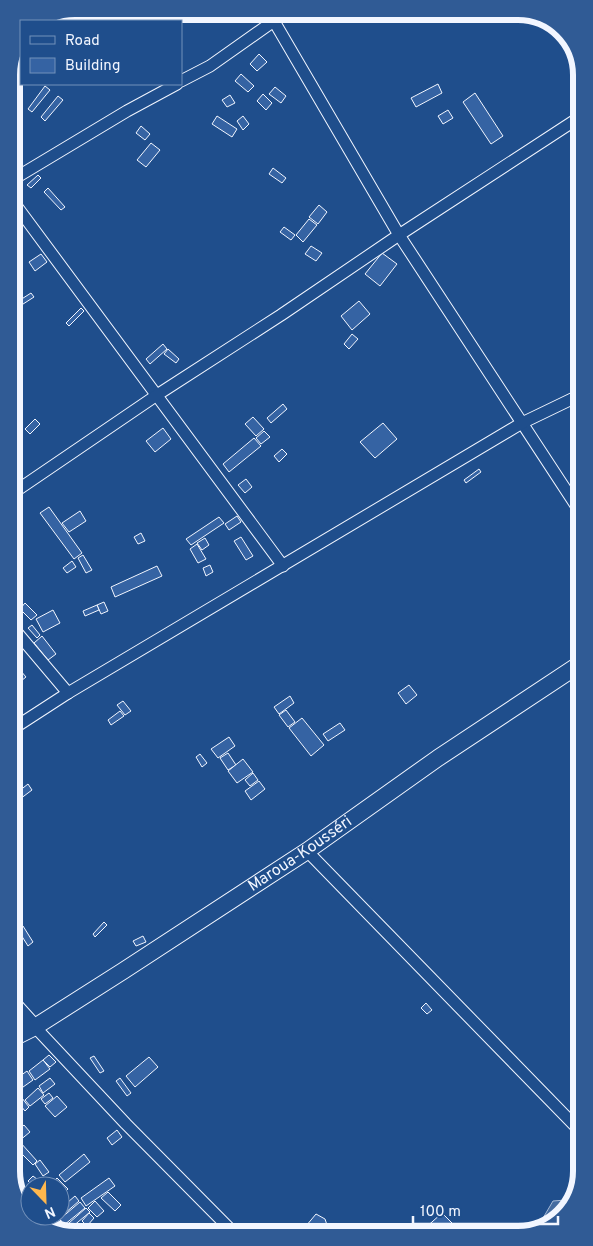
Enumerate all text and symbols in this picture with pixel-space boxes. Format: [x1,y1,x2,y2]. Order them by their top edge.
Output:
legend [20,20,182,85]
text: Road [65,32,100,51]
text: Building [65,57,120,76]
street label: Maroua-Kousséri [245,812,356,897]
north arrow [20,1176,70,1226]
scale bar [413,1194,558,1226]
text: N [42,1202,57,1221]
text: 100 m [420,1203,461,1222]

